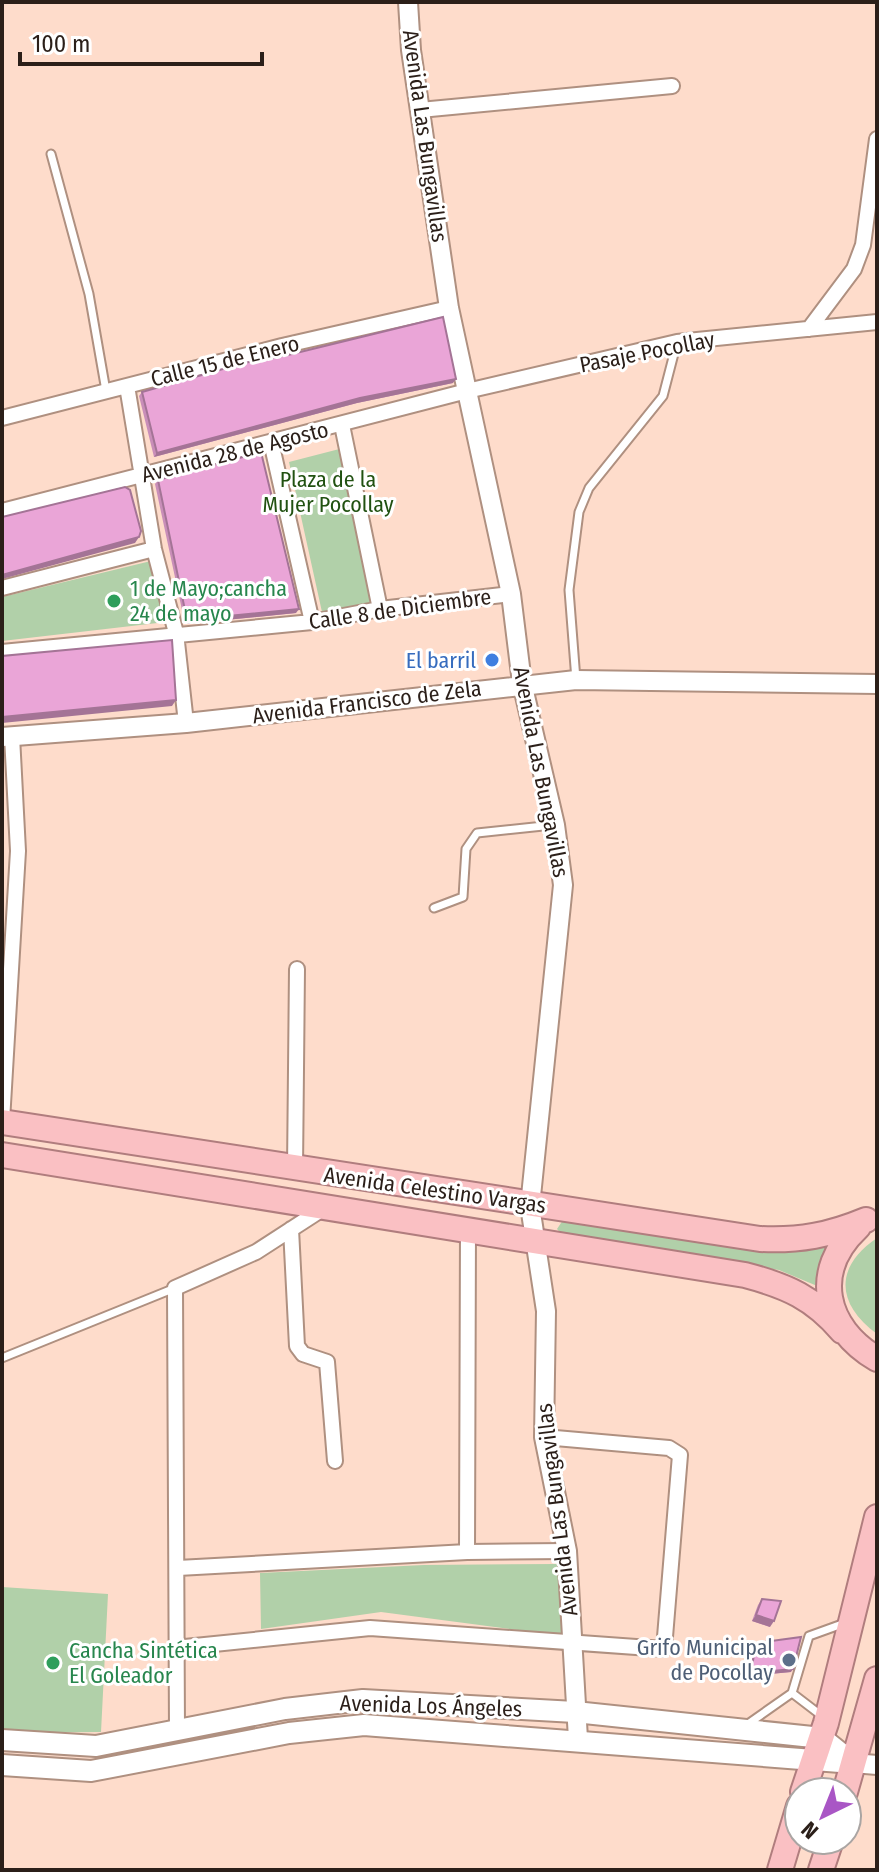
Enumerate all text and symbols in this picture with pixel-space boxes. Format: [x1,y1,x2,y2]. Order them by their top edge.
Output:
scale bar [20,16,262,66]
street label: Avenida Las Bungavillas [397,28,453,244]
text: 100 m [32,30,90,58]
street label: Pasaje Pocollay [577,326,717,378]
street label: Calle 15 de Enero [148,330,302,392]
street label: Avenida 28 de Agosto [139,416,331,488]
park label: Plaza de la Mujer Pocollay [262,466,394,518]
place label: 1 de Mayo;cancha 24 de mayo [130,575,287,627]
street label: Calle 8 de Diciembre [307,583,493,635]
marker: 1 de Mayo;cancha 24 de mayo [105,592,123,610]
place label: El barril [406,647,476,674]
marker: El barril [483,651,501,669]
street label: Avenida Las Bungavillas [507,664,575,880]
street label: Avenida Francisco de Zela [251,675,483,729]
street label: Avenida Celestino Vargas [322,1161,548,1219]
street label: Avenida Las Bungavillas [531,1402,583,1618]
place label: Grifo Municipal de Pocollay [637,1634,773,1686]
place label: Cancha Sintética El Goleador [69,1637,218,1689]
marker: Grifo Municipal de Pocollay [780,1651,798,1669]
marker: Cancha Sintética El Goleador [44,1654,62,1672]
street label: Avenida Los Ángeles [339,1689,523,1723]
north arrow [783,1776,863,1856]
text: N [796,1816,824,1845]

